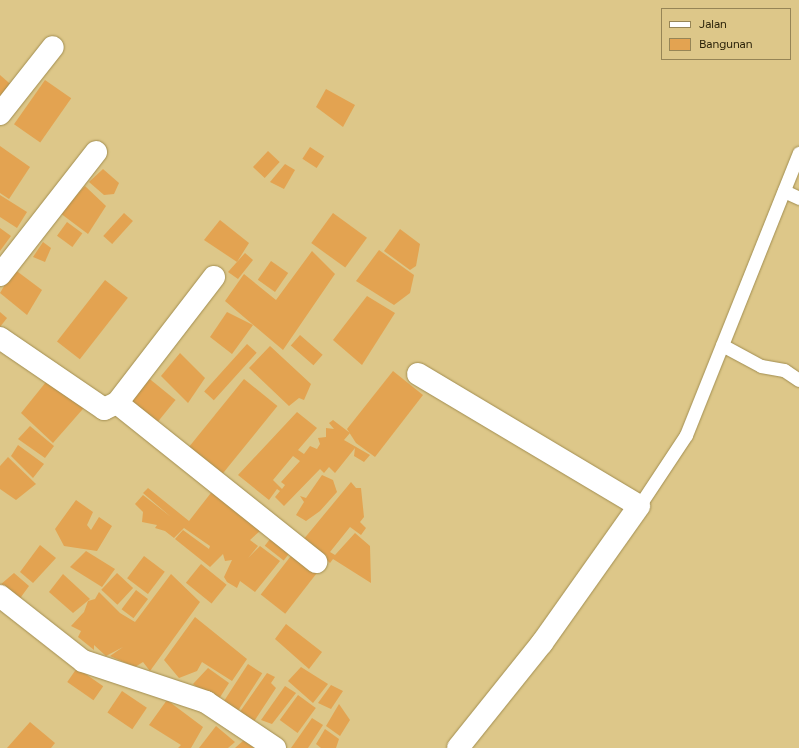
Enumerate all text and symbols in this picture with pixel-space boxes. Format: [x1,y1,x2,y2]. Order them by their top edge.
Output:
legend [661,8,791,60]
text: Jalan [699,17,727,31]
text: Bangunan [699,37,752,51]

